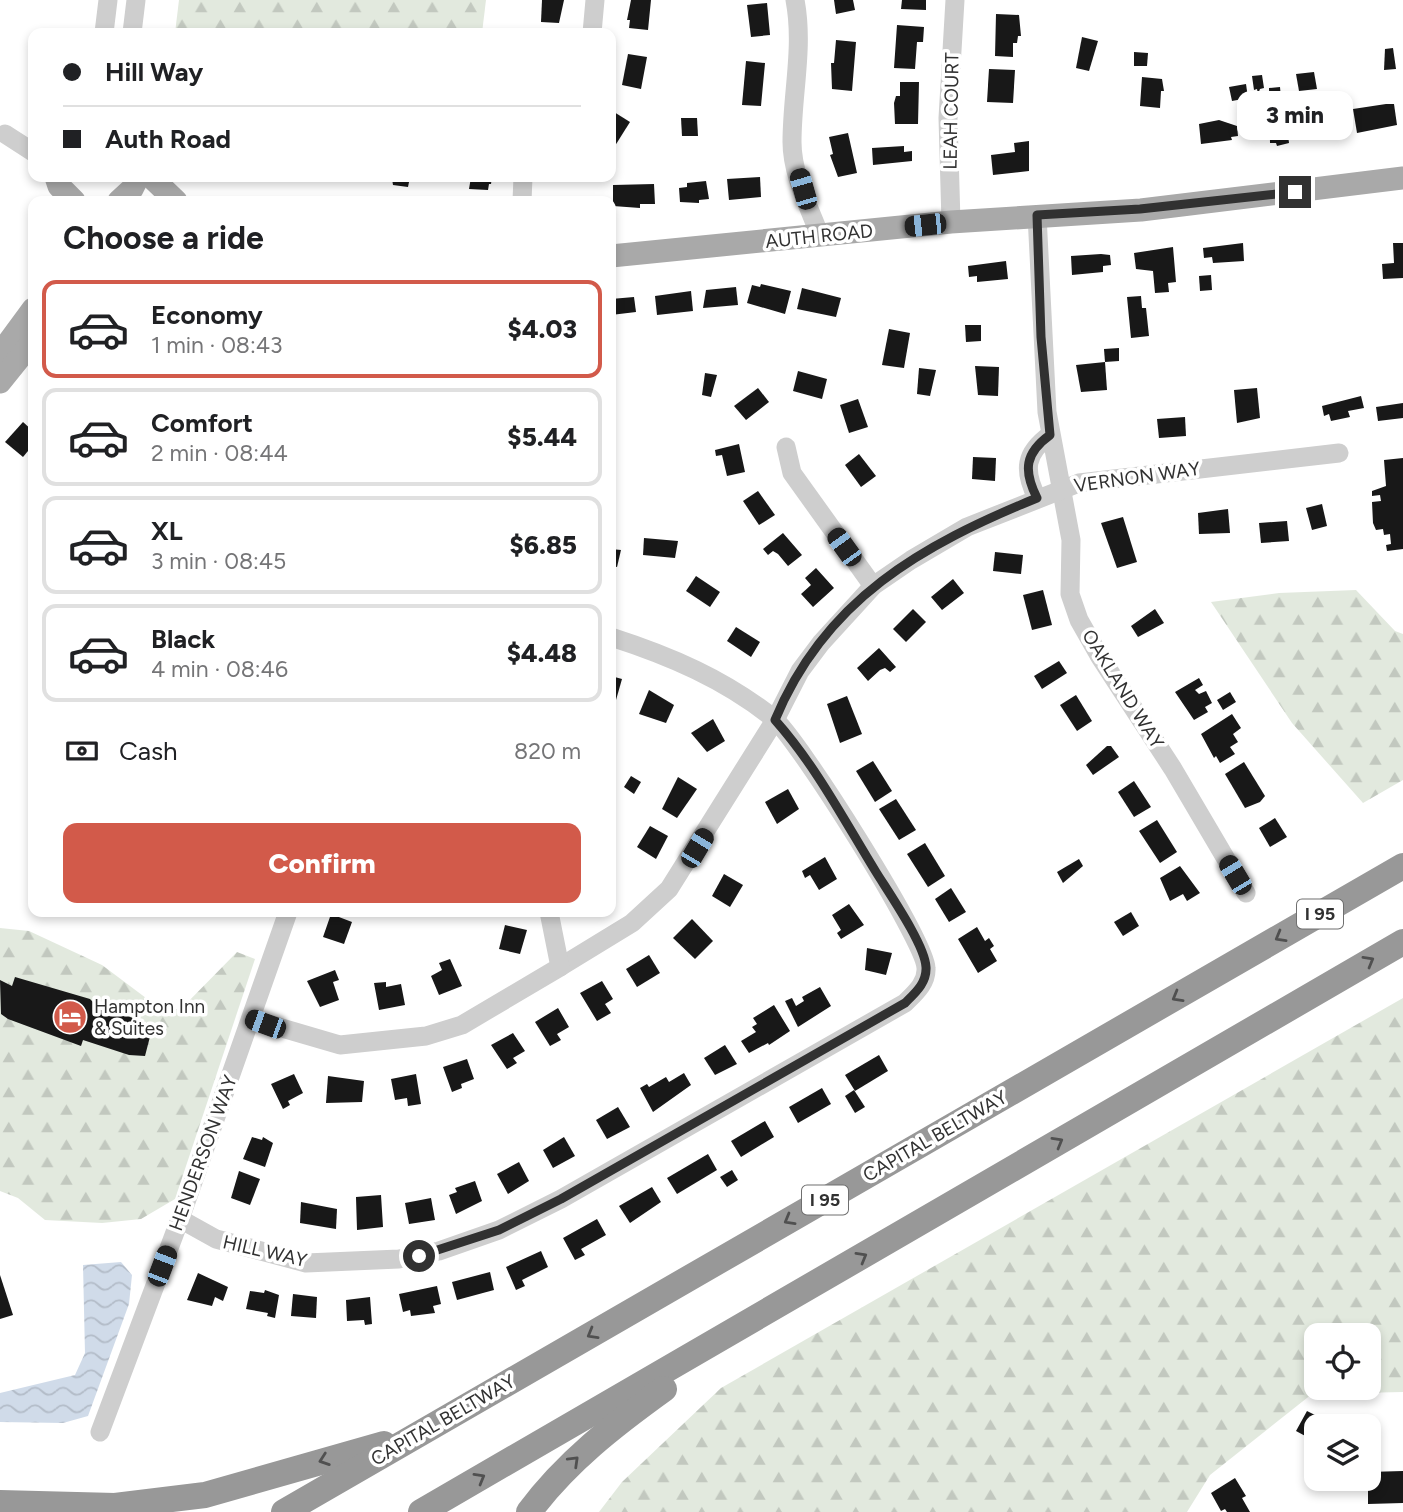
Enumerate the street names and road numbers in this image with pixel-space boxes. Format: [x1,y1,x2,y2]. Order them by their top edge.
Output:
street label: LEAH COURT [938,52,964,170]
street label: AUTH ROAD [764,219,874,253]
street label: VERNON WAY [1073,457,1202,497]
street label: OAKLAND WAY [1077,625,1169,753]
road number: I 95 [1297,900,1343,929]
street label: HENDERSON WAY [164,1072,242,1234]
street label: CAPITAL BELTWAY [859,1085,1012,1187]
road number: I 95 [802,1185,848,1214]
street label: HILL WAY [221,1230,310,1272]
street label: CAPITAL BELTWAY [367,1369,520,1471]

